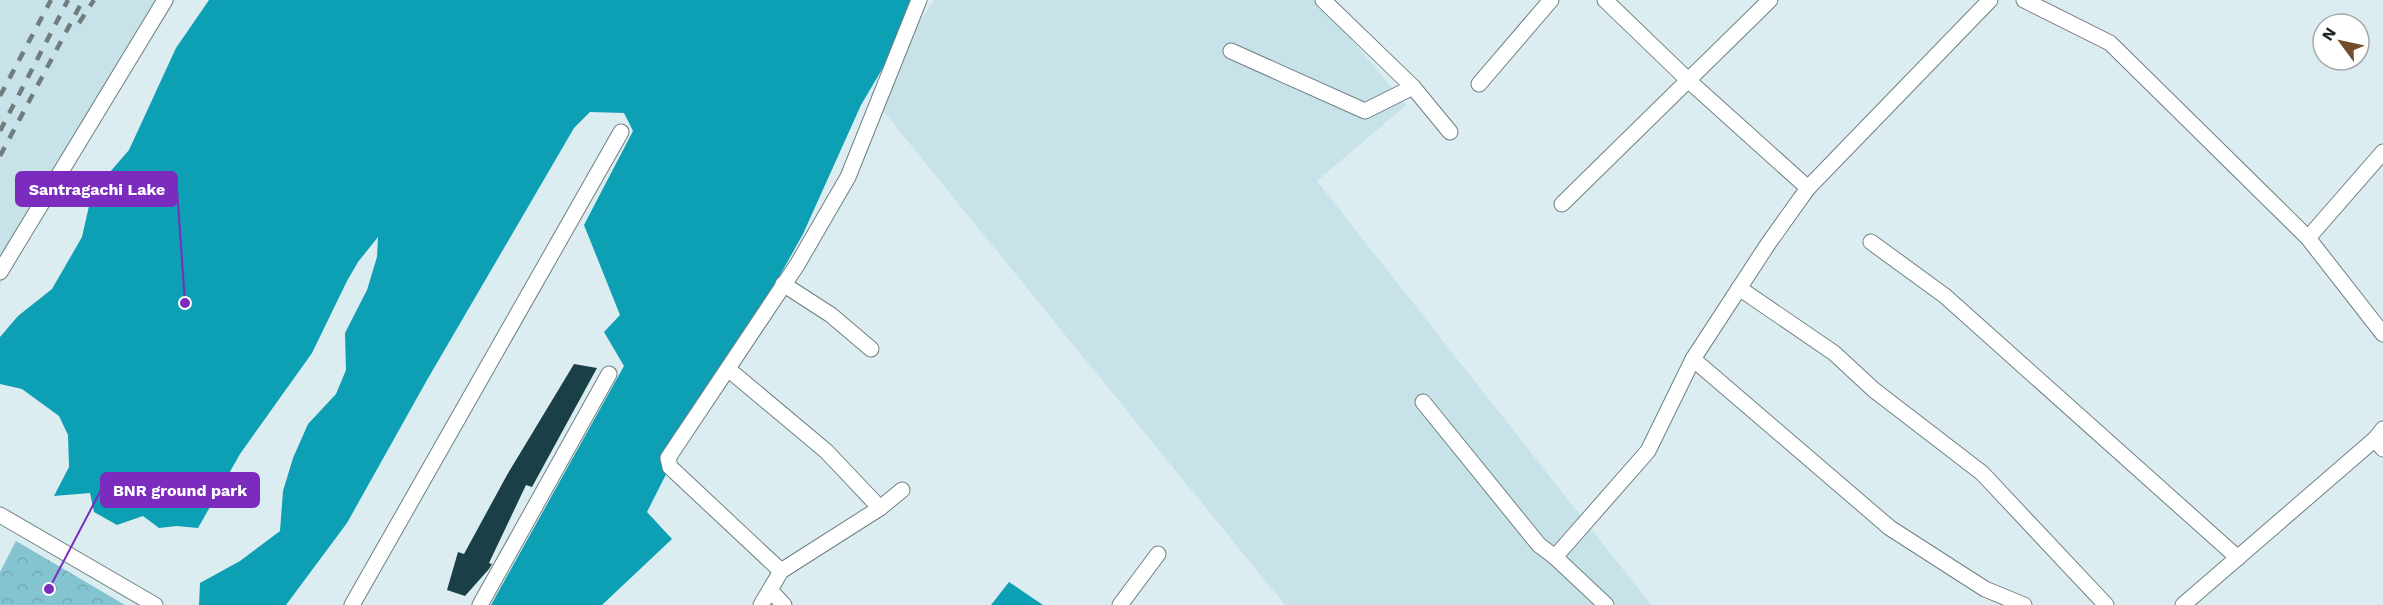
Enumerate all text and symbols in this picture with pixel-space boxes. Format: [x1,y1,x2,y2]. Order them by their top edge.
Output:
north arrow [2311,12,2371,72]
text: N [2318,24,2340,44]
callout: Santragachi Lake [16,172,177,206]
text: Santragachi Lake [29,180,165,199]
callout: BNR ground park [101,473,259,507]
text: BNR ground park [113,481,247,500]

